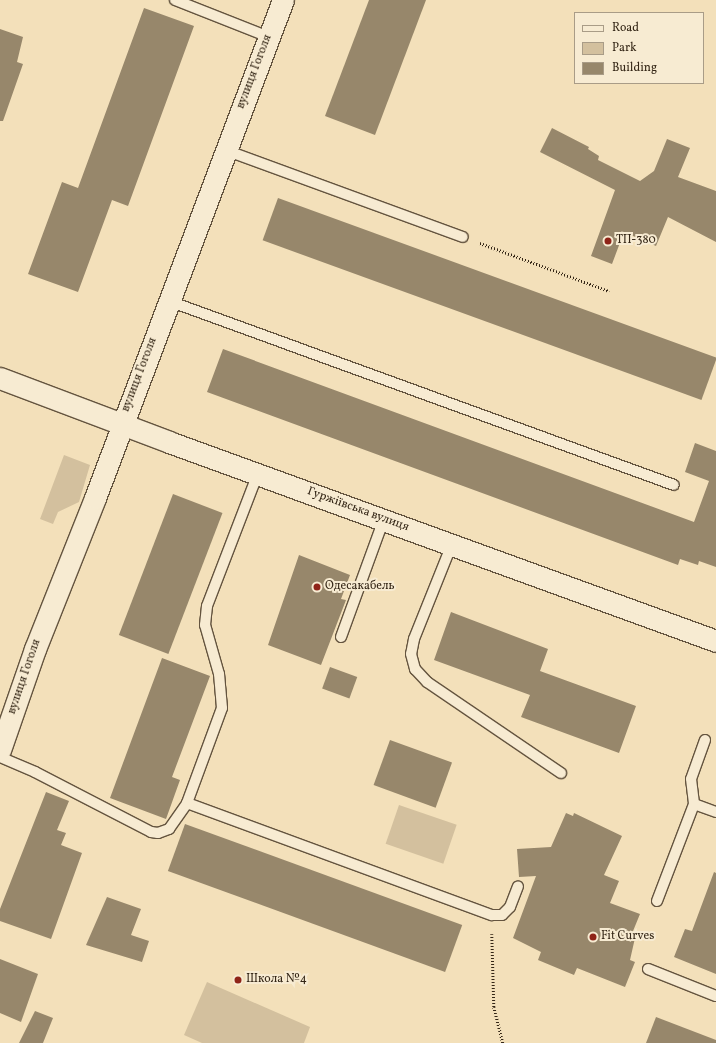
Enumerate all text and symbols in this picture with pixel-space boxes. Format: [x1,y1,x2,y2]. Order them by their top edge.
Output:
legend [574,12,704,84]
text: Road [612,20,639,36]
street label: вулиця Гоголя [234,33,276,111]
text: Park [612,40,637,56]
text: Building [612,60,657,76]
place label: ТП-380 [616,234,656,248]
marker: ТП-380 [603,236,613,246]
street label: вулиця Гоголя [119,336,161,414]
street label: Гуржіївська вулиця [305,485,411,535]
place label: Одесакабель [325,580,395,594]
marker: Одесакабель [312,582,322,592]
street label: вулиця Гоголя [5,638,45,716]
place label: Fit Curves [601,930,654,944]
marker: Fit Curves [588,932,598,942]
place label: Школа №4 [246,973,307,987]
marker: Школа №4 [233,975,243,985]

